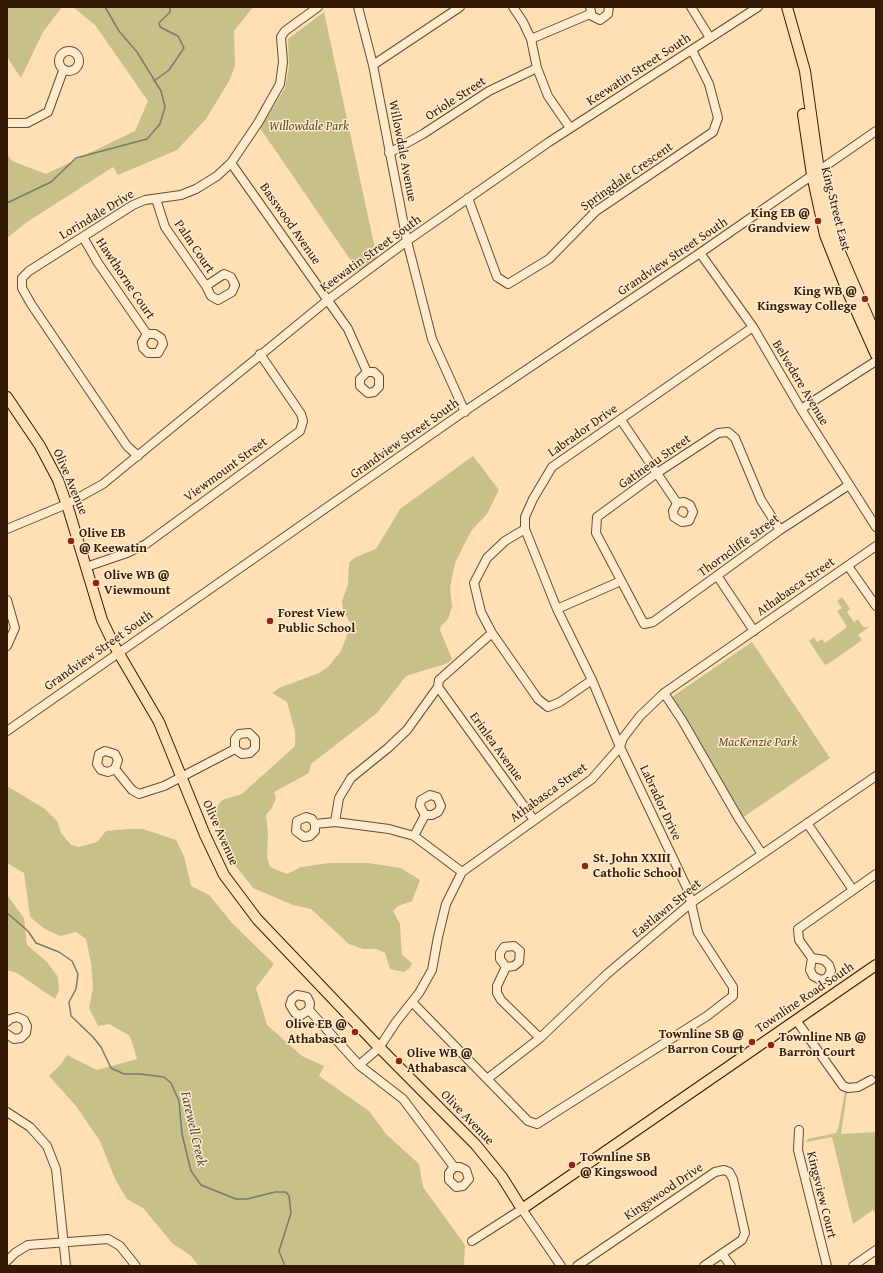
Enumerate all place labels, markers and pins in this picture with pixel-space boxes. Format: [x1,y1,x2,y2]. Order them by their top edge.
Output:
place label: King EB @ Grandview [748,206,810,237]
marker: King EB @ Grandview [813,216,823,226]
place label: King WB @ Kingsway College [757,284,857,315]
marker: King WB @ Kingsway College [860,294,870,304]
place label: Olive EB @ Keewatin [79,526,147,557]
marker: Olive EB @ Keewatin [66,536,76,546]
place label: Olive WB @ Viewmount [104,568,171,599]
marker: Olive WB @ Viewmount [91,578,101,588]
place label: Forest View Public School [278,606,355,637]
marker: Forest View Public School [265,616,275,626]
place label: St. John XXIII Catholic School [593,851,682,882]
marker: St. John XXIII Catholic School [580,861,590,871]
place label: Olive EB @ Athabasca [286,1017,347,1048]
marker: Olive EB @ Athabasca [350,1027,360,1037]
place label: Townline SB @ Barron Court [659,1027,744,1058]
place label: Townline NB @ Barron Court [779,1030,866,1061]
marker: Townline SB @ Barron Court [747,1037,757,1047]
marker: Townline NB @ Barron Court [766,1040,776,1050]
place label: Olive WB @ Athabasca [407,1046,472,1077]
marker: Olive WB @ Athabasca [394,1056,404,1066]
place label: Townline SB @ Kingswood [580,1150,657,1181]
marker: Townline SB @ Kingswood [567,1160,577,1170]

